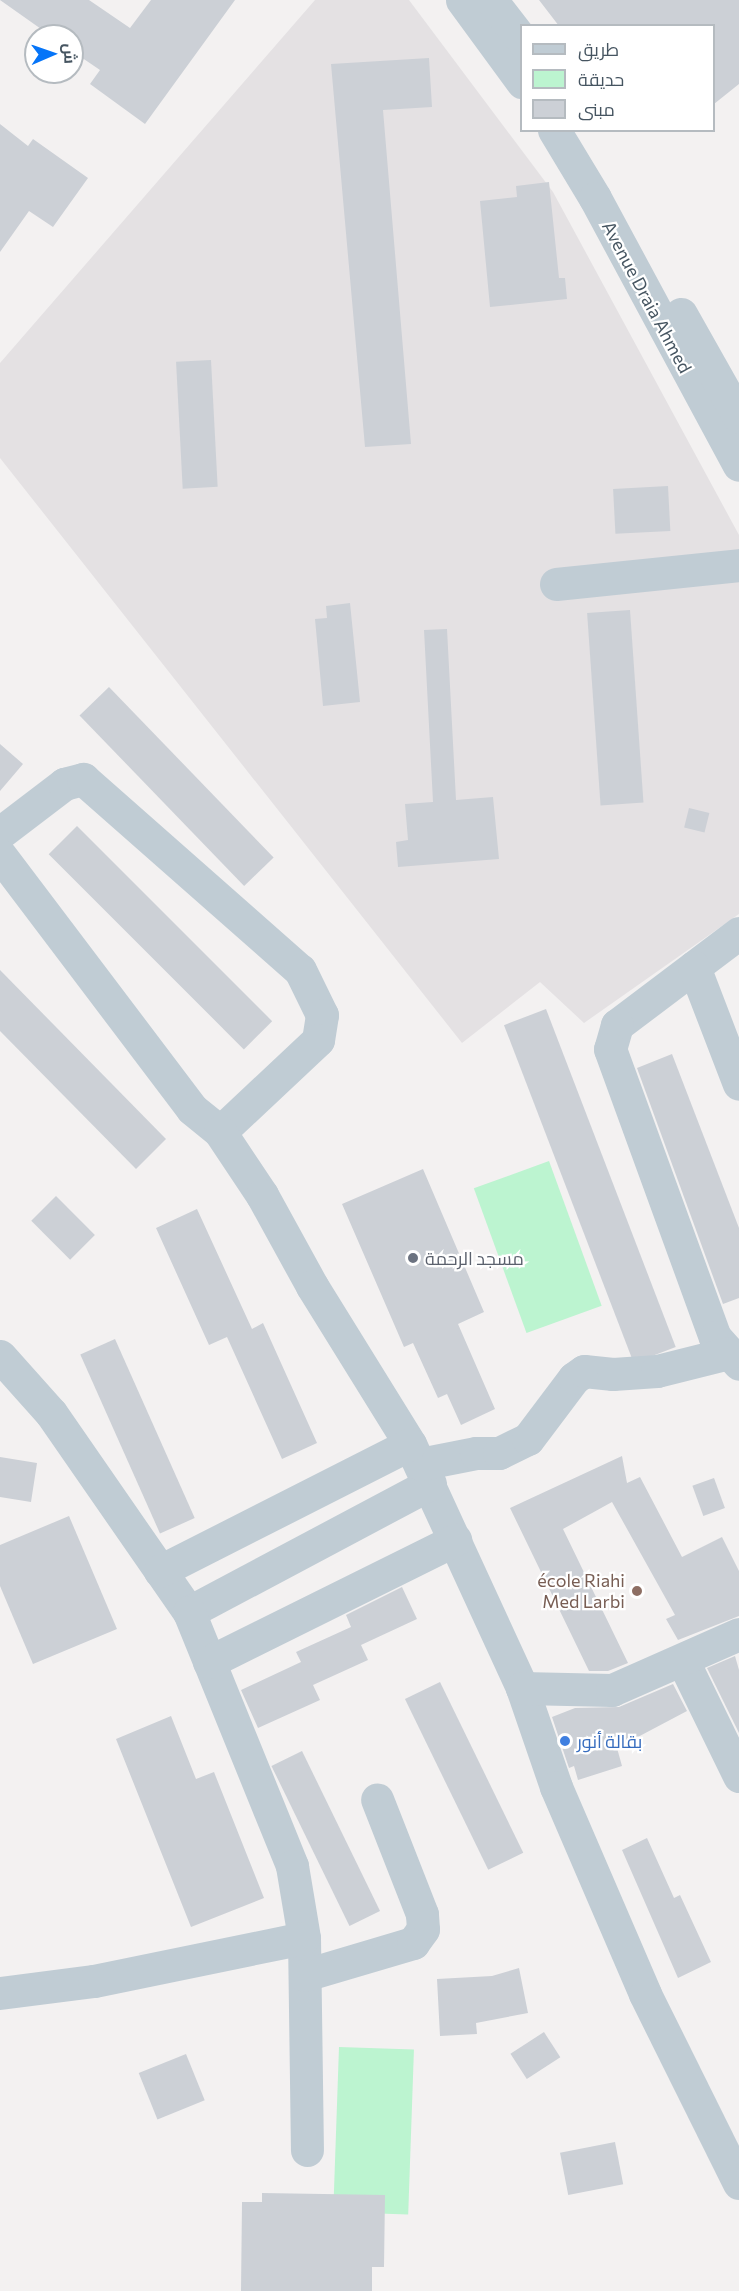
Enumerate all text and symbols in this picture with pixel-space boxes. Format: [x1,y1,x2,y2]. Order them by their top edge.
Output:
north arrow [24,24,84,84]
legend [520,24,715,132]
text: طريق [578,38,619,60]
text: ش [61,43,80,64]
text: حديقة [578,68,624,90]
text: مبنى [578,98,615,120]
street label: Avenue Draia Ahmed [598,217,696,377]
place label: مسجد الرحمة [425,1247,524,1269]
marker: مسجد الرحمة [406,1251,420,1265]
place label: école Riahi Med Larbi [537,1570,625,1612]
marker: école Riahi Med Larbi [630,1584,644,1598]
place label: بقالة أنور [577,1730,642,1752]
marker: بقالة أنور [558,1734,572,1748]

